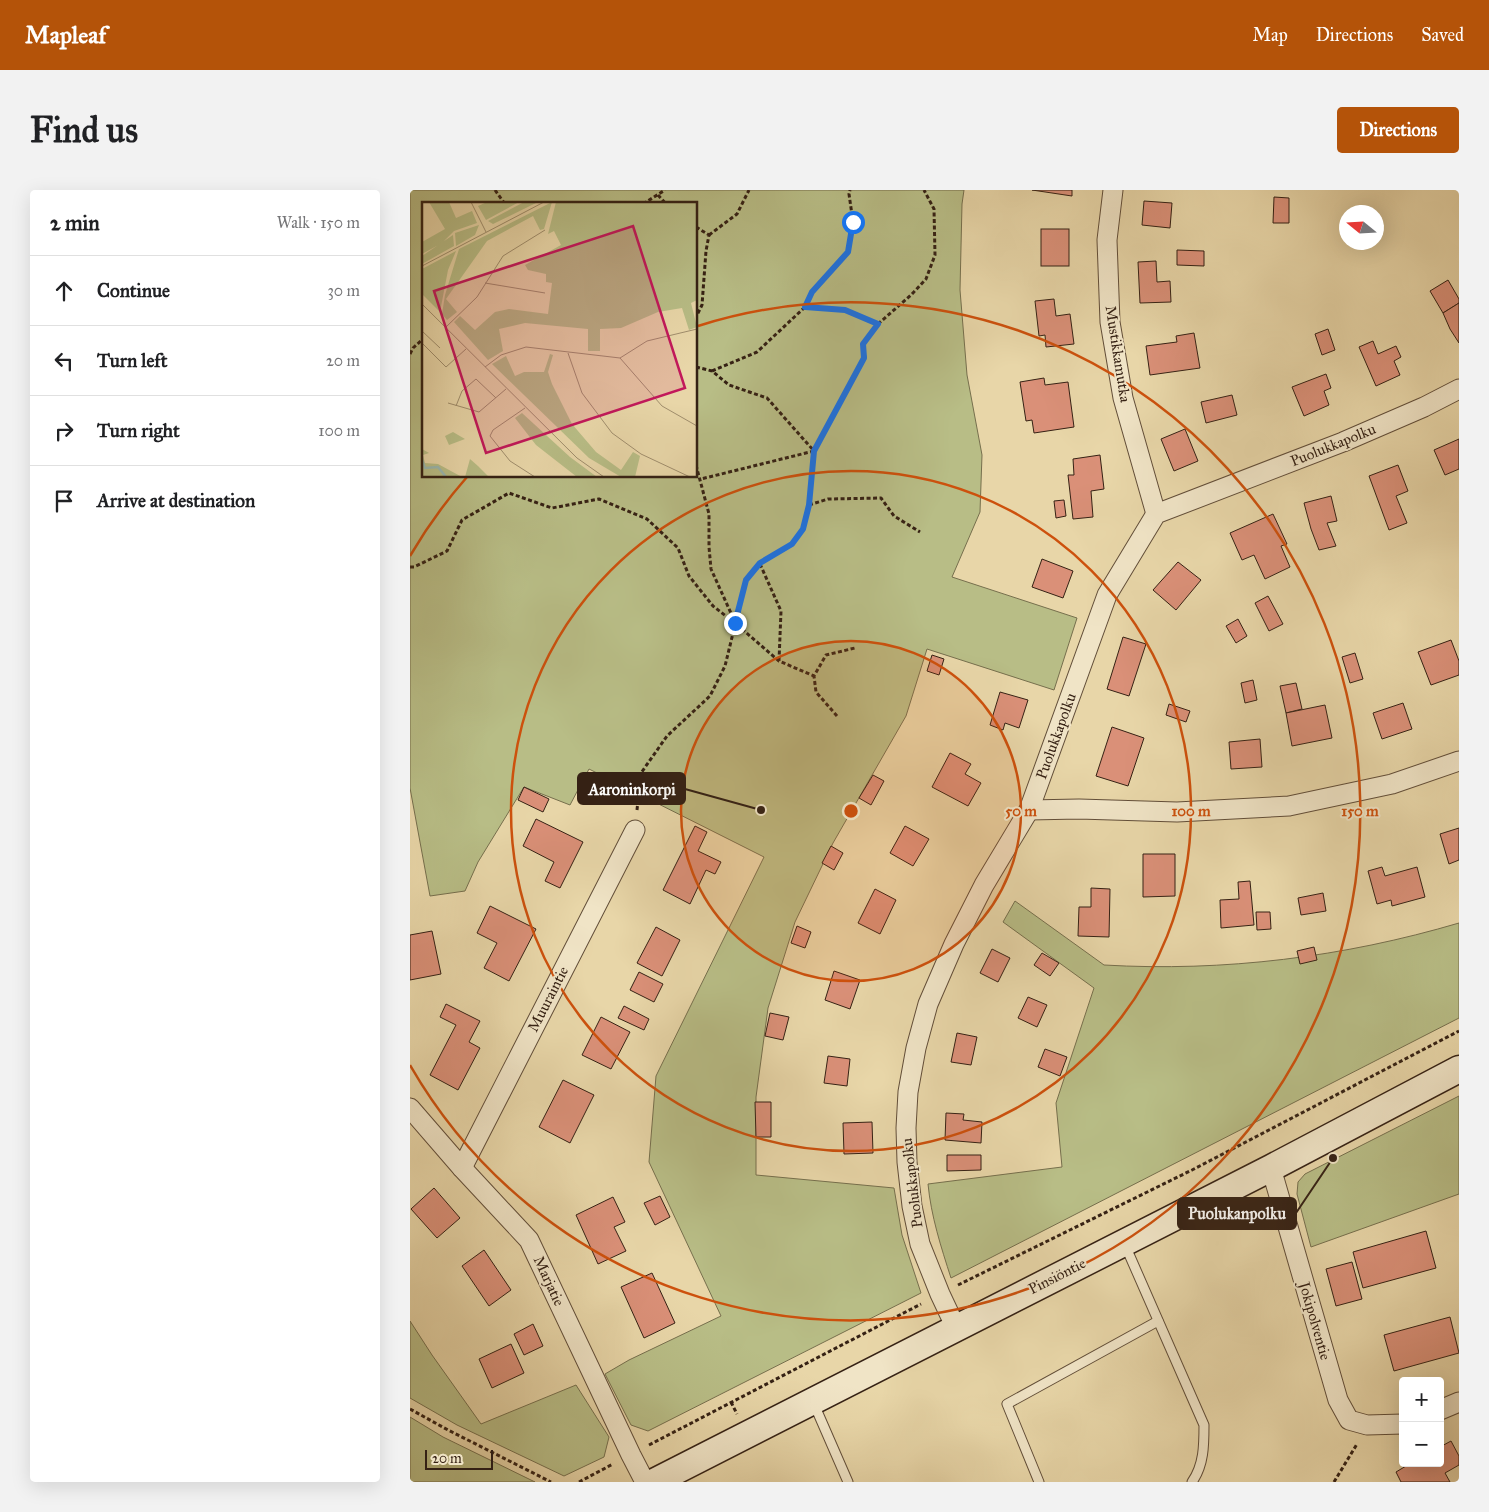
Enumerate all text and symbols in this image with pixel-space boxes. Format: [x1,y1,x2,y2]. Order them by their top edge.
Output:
text: Mapleaf [25,20,106,50]
text: Map [1252,24,1288,46]
text: Directions [1316,24,1393,46]
text: Saved [1421,24,1464,46]
button: Directions [1337,107,1459,153]
text: Find us [30,109,138,152]
inset map [422,202,698,478]
north arrow [1339,205,1384,250]
text: 2 min [50,210,100,236]
route start [842,211,865,234]
text: Walk · 150 m [277,213,360,232]
icon: ahead [50,277,78,305]
text: Continue [97,279,170,302]
text: 30 m [327,281,360,300]
street label: Mustikkamutka [1101,304,1135,404]
icon: left [50,347,78,375]
text: Turn left [97,349,167,372]
text: 20 m [326,351,360,370]
icon: right [50,417,78,445]
text: Turn right [97,419,180,442]
street label: Puolukkapolku [1288,420,1378,470]
text: 100 m [318,421,360,440]
icon: arrive [50,487,78,515]
text: Arrive at destination [97,489,255,512]
route end [724,612,747,635]
street label: Puolukkapolku [1032,690,1080,782]
callout: Aaroninkorpi [578,773,685,804]
text: Aaroninkorpi [587,780,676,800]
centre of rings [842,802,860,820]
text: 50 m [1005,802,1037,820]
text: 100 m [1171,802,1211,820]
text: 150 m [1341,802,1379,820]
street label: Muuraintie [524,963,572,1035]
street label: Puolukkapolku [898,1137,926,1229]
callout: Puolukanpolku [1178,1198,1296,1229]
text: Puolukanpolku [1188,1204,1286,1224]
street label: Marjatie [530,1253,568,1309]
street label: Pinsiöntie [1025,1254,1089,1298]
street label: Jokipolventie [1294,1278,1335,1362]
map controls [1399,1377,1444,1467]
button: + [1399,1377,1444,1422]
button: − [1399,1422,1444,1467]
scale bar [425,1447,492,1470]
text: 20 m [432,1450,462,1467]

